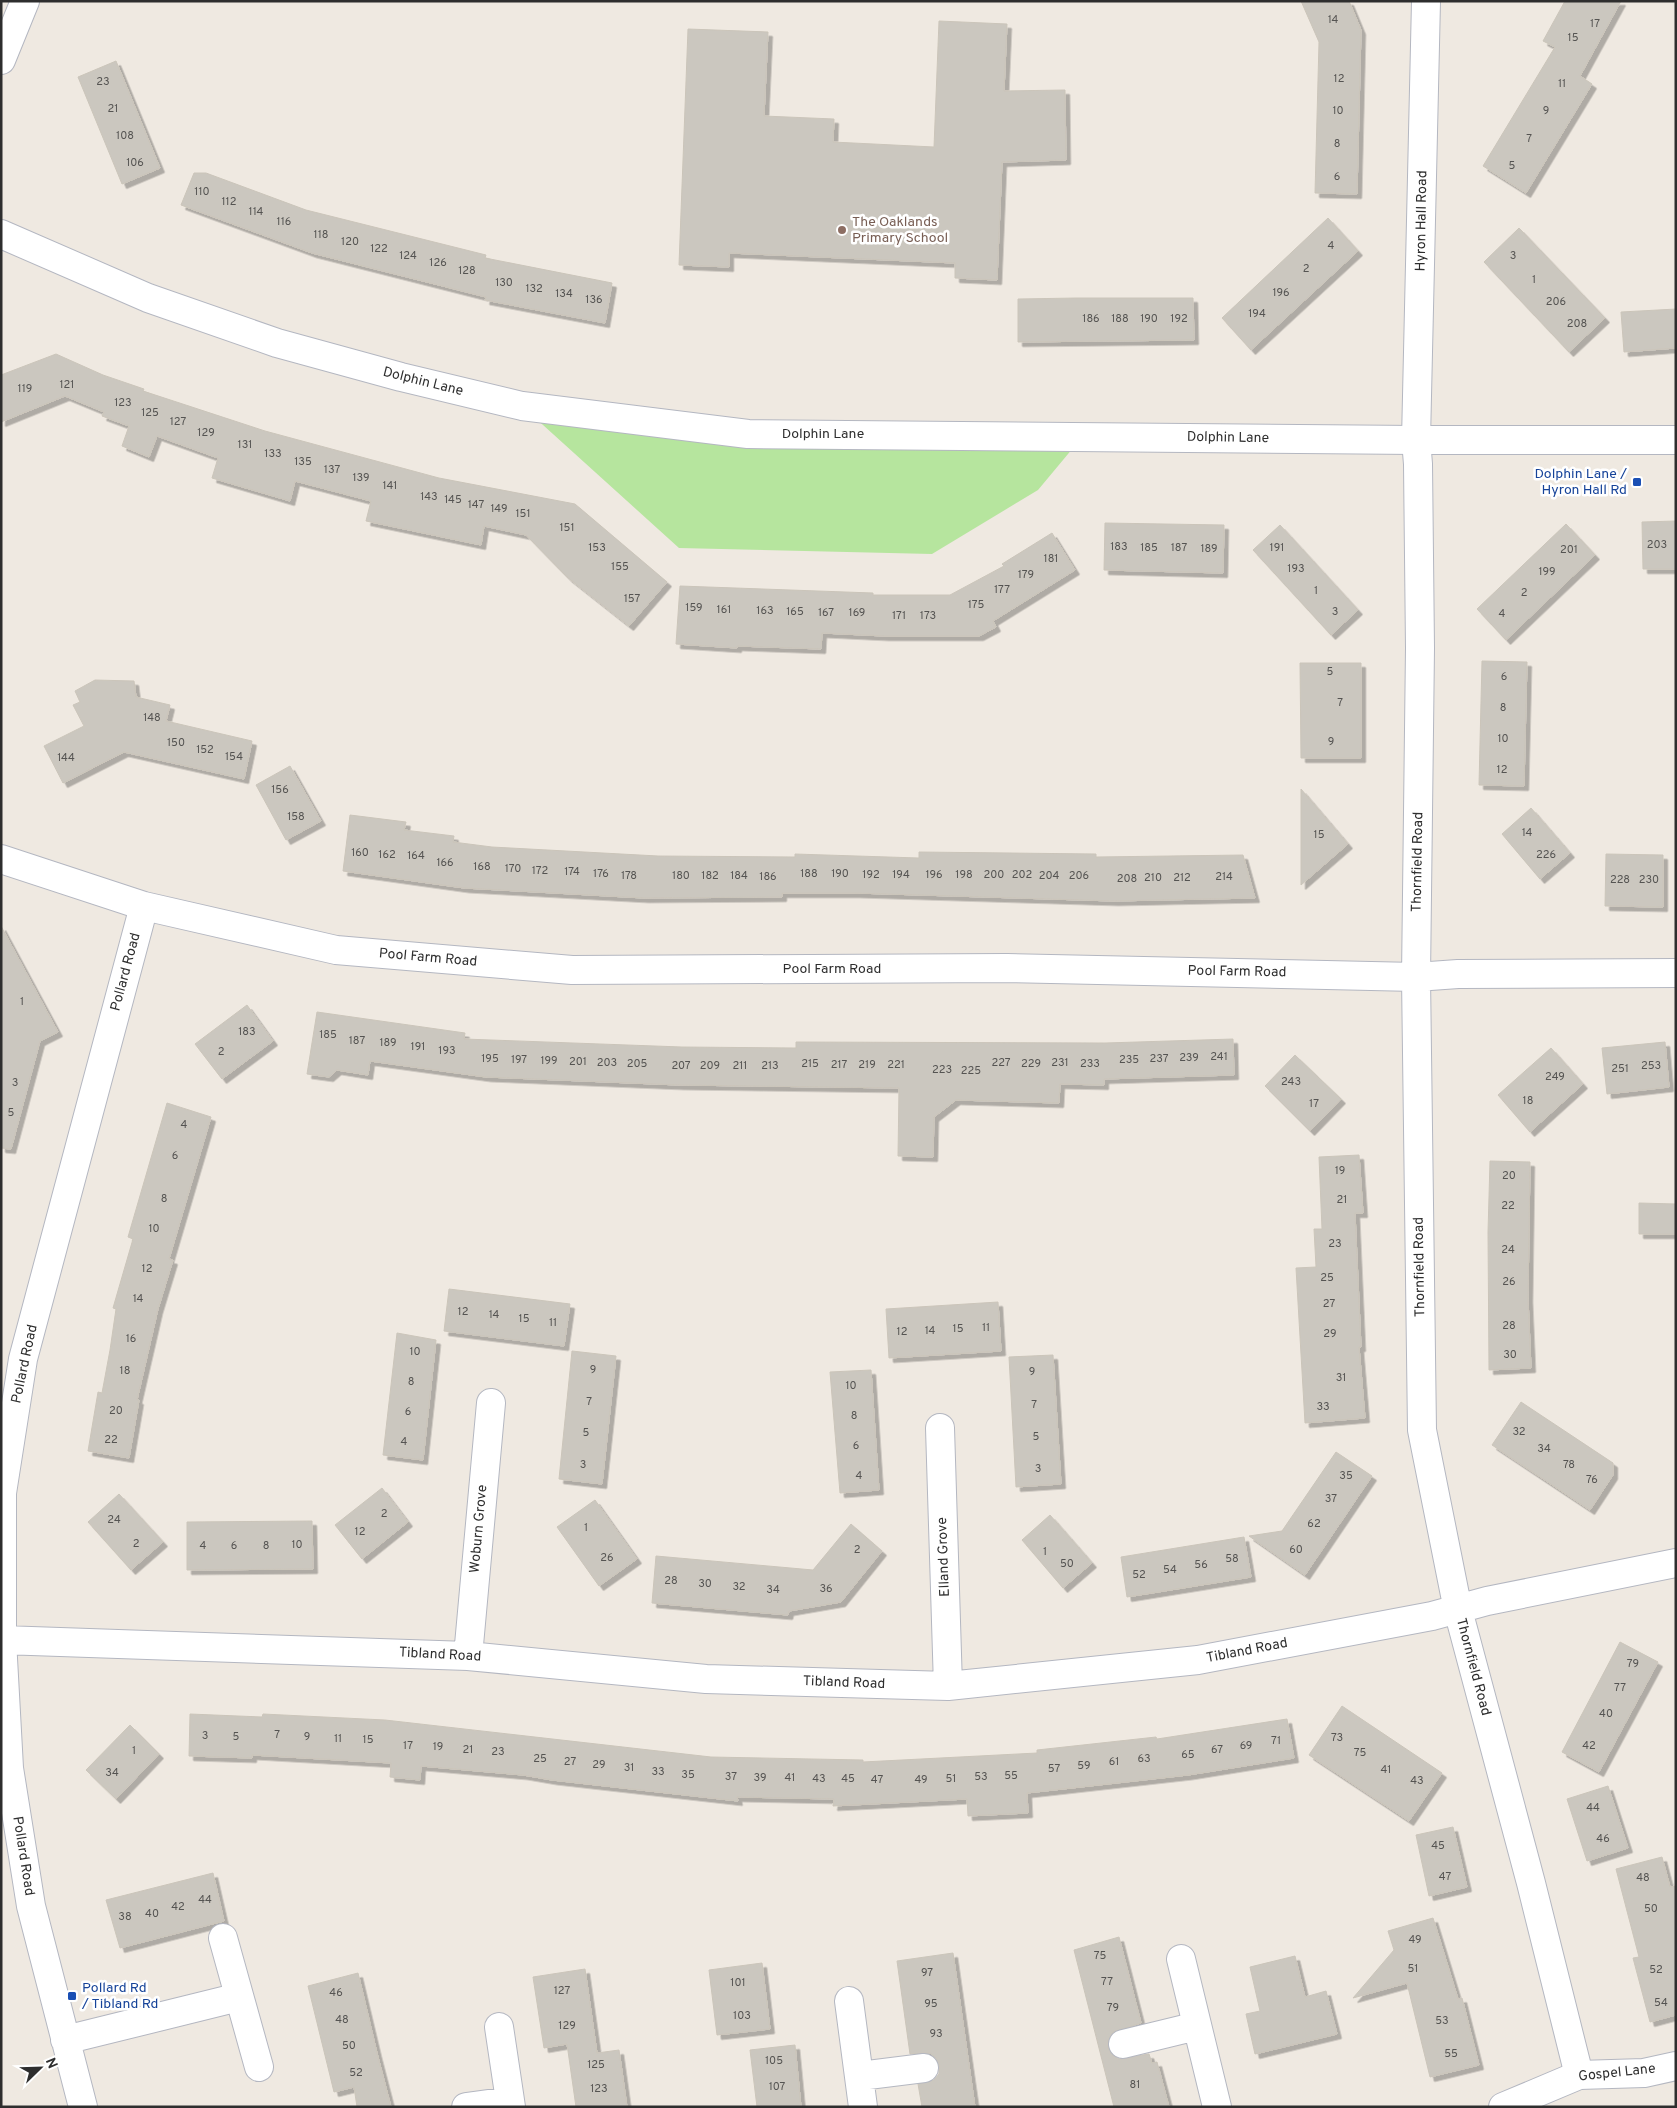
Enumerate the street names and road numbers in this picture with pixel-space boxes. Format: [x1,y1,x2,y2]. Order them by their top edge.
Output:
street label: Hyron Hall Road [1413,170,1431,272]
street label: Dolphin Lane [381,364,465,400]
street label: Dolphin Lane [782,426,864,443]
street label: Dolphin Lane [1187,429,1269,447]
street label: Thornfield Road [1409,812,1427,912]
street label: Pollard Road [107,931,145,1013]
street label: Pool Farm Road [378,945,478,971]
street label: Pool Farm Road [783,961,881,978]
street label: Pool Farm Road [1187,963,1287,981]
street label: Thornfield Road [1411,1217,1429,1317]
street label: Pollard Road [8,1323,42,1405]
street label: Woburn Grove [467,1484,491,1574]
street label: Elland Grove [934,1517,954,1597]
street label: Thornfield Road [1452,1616,1494,1718]
street label: Tibland Road [1205,1635,1289,1667]
street label: Tibland Road [398,1644,482,1666]
street label: Tibland Road [802,1673,886,1693]
street label: Pollard Road [8,1815,38,1897]
street label: Gospel Lane [1578,2060,1656,2086]

